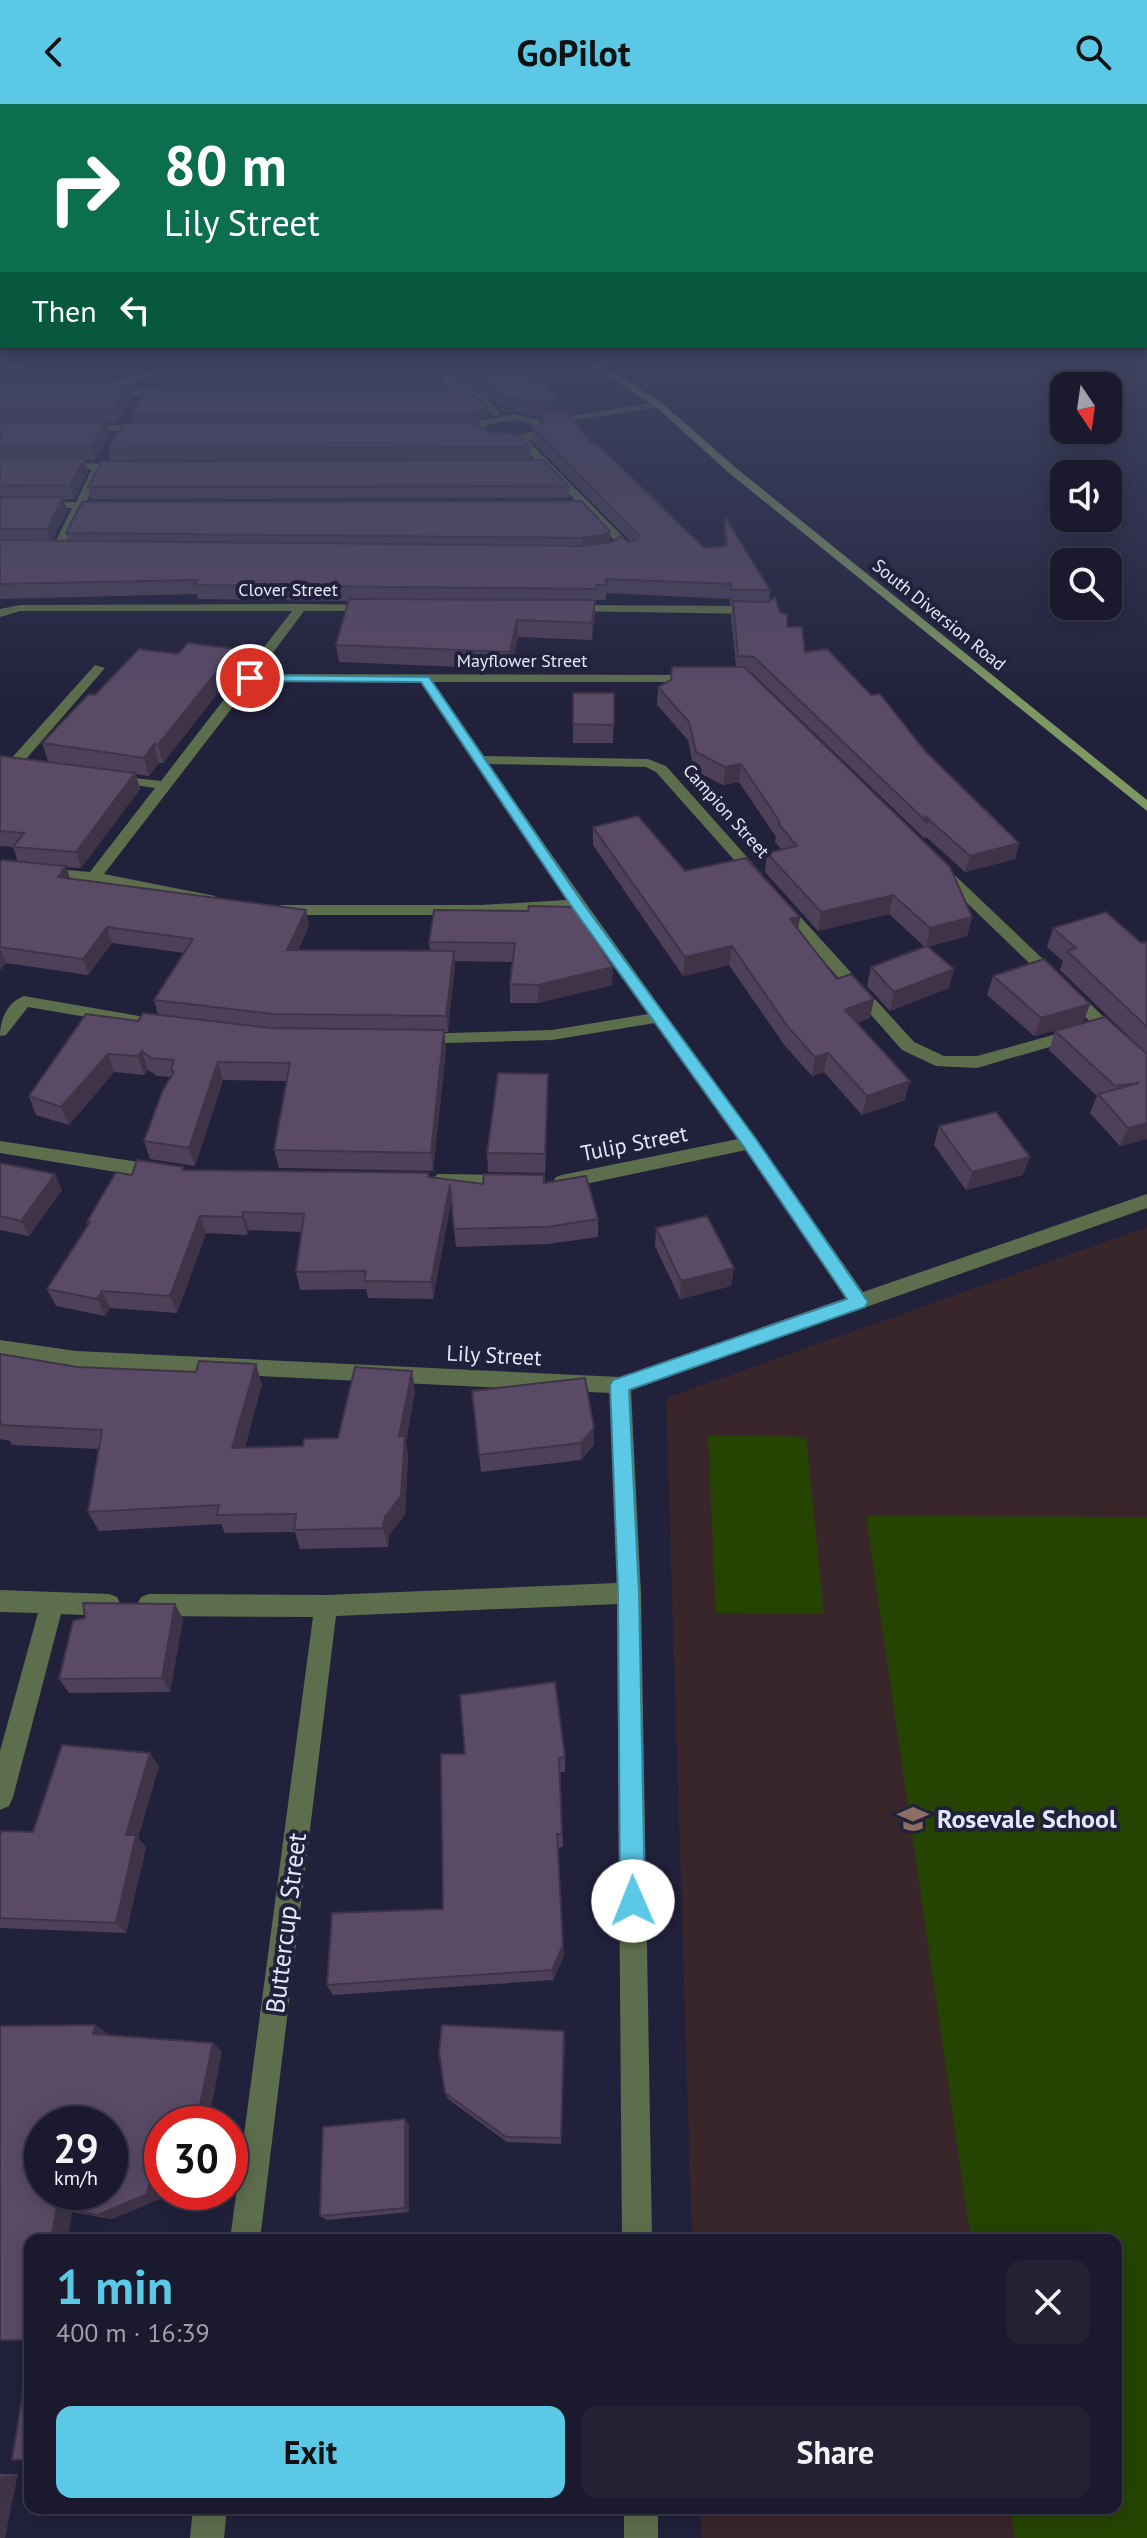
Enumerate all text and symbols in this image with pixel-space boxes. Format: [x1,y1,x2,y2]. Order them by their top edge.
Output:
text: GoPilot [516,29,631,76]
icon: back [32,30,76,74]
icon: search [1071,30,1115,74]
text: 80 m [164,129,287,201]
icon: right [32,136,136,240]
text: Lily Street [164,199,320,246]
icon: left [113,288,157,332]
text: Then [32,291,97,330]
north arrow [1050,372,1122,444]
map controls [1050,372,1122,620]
button: sound [1050,460,1122,532]
button: search [1050,548,1122,620]
street label: South Diversion Road [868,554,1011,675]
street label: Clover Street [238,578,338,601]
pin [216,644,284,712]
street label: Mayflower Street [457,649,587,672]
icon: arrive [228,656,272,700]
street label: Campion Street [678,759,775,862]
street label: Tulip Street [578,1119,690,1167]
street label: Lily Street [446,1339,543,1372]
school or university icon: Rosevale School [896,1802,930,1836]
place label: Rosevale School [937,1802,1117,1835]
street label: Buttercup Street [258,1831,313,2015]
position arrow [591,1859,675,1943]
speed limit sign: 30 [144,2106,248,2210]
text: 29 [53,2122,99,2174]
text: km/h [54,2165,98,2191]
text: 1 min [56,2255,173,2317]
button: close [1006,2260,1090,2344]
text: 400 m · 16:39 [56,2316,210,2349]
button: Exit [56,2406,565,2498]
button: Share [581,2406,1090,2498]

